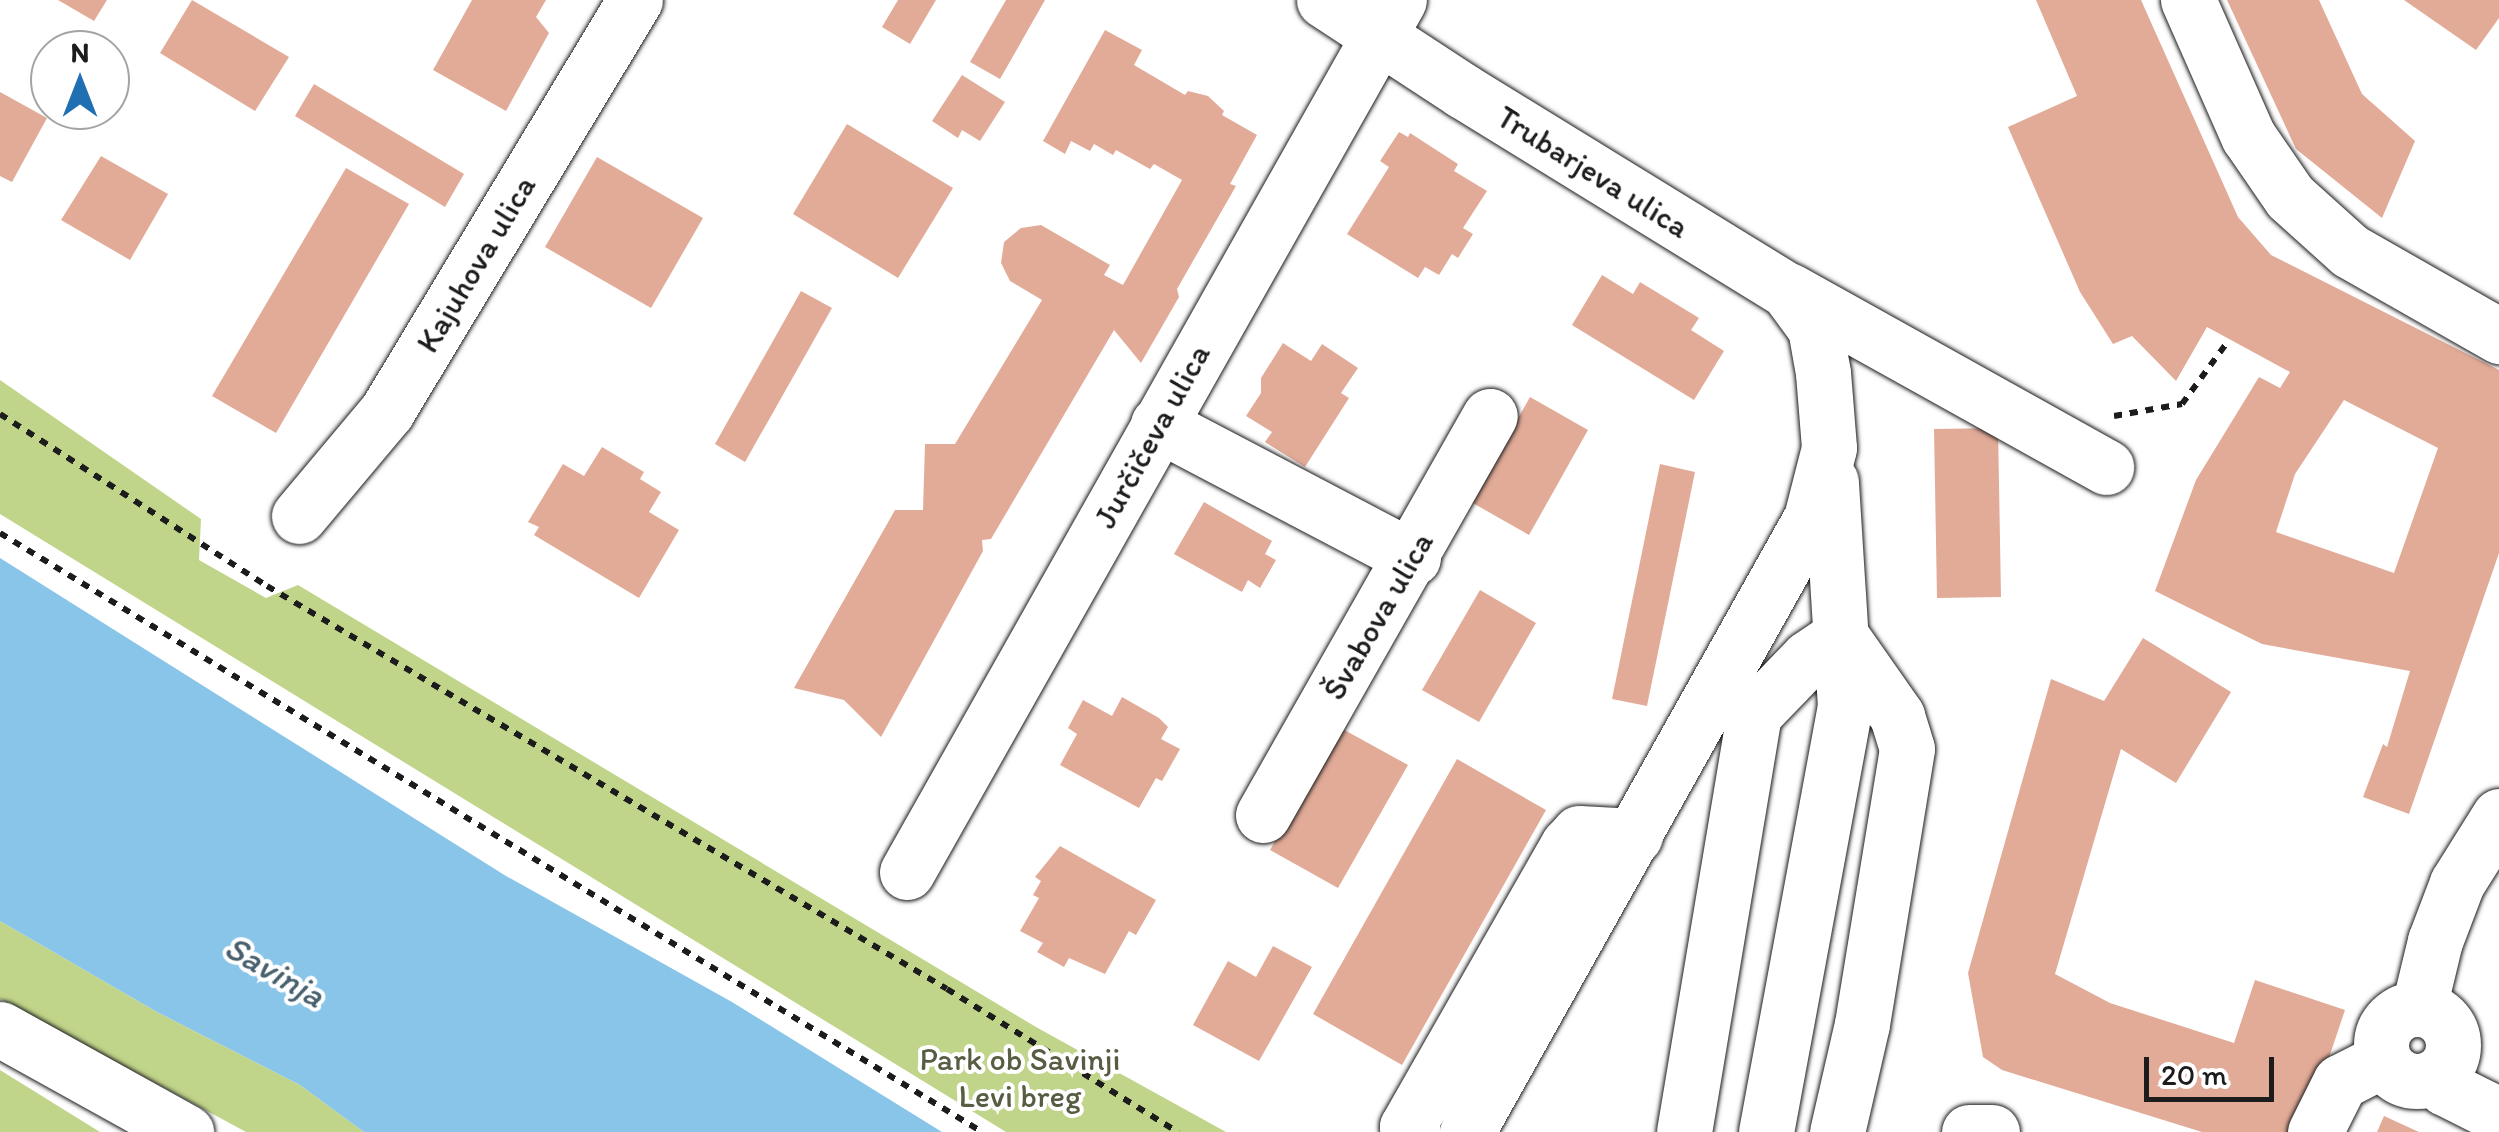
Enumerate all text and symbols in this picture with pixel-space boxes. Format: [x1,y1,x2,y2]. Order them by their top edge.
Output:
north arrow [30,30,130,130]
text: N [71,35,89,69]
street label: Trubarjeva ulica [1490,98,1696,246]
street label: Kajuhova ulica [408,168,544,360]
street label: Jurčičeva ulica [1086,337,1218,535]
street label: Švabova ulica [1315,525,1441,707]
water label: Savinja [218,926,332,1016]
scale bar [2149,1037,2279,1099]
park label: Park ob Savinji Levi breg [920,1041,1120,1116]
text: 20 m [2161,1056,2227,1093]

